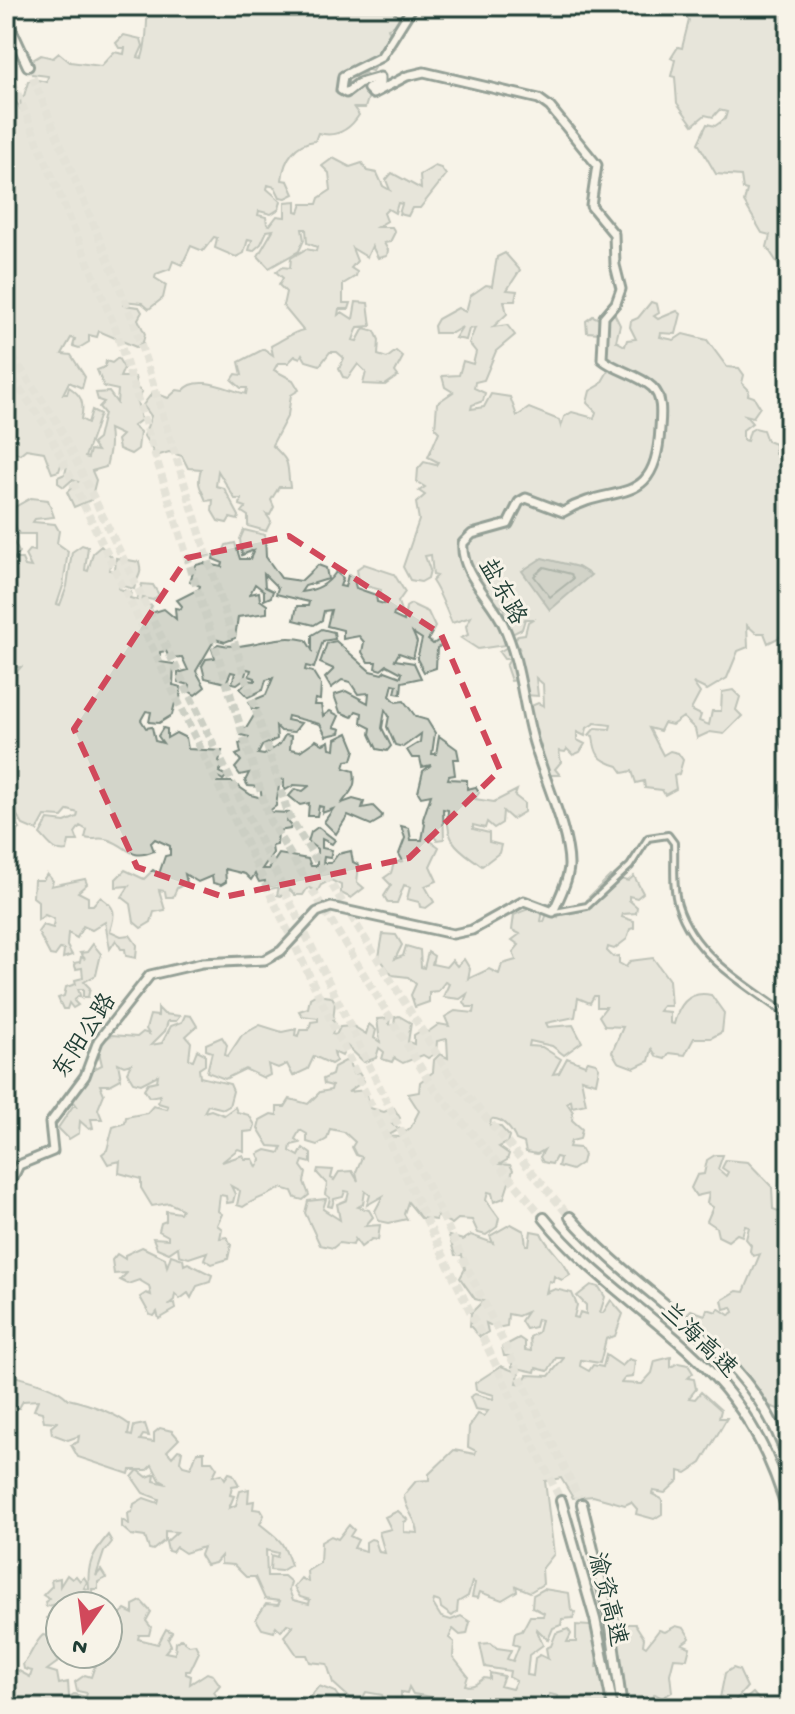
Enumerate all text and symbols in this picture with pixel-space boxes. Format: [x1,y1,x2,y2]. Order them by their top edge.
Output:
street label: 盐东路 [471,553,533,631]
street label: 东阳公路 [46,988,124,1085]
street label: 兰海高速 [653,1297,743,1385]
street label: 渝资高速 [580,1550,632,1650]
north arrow [44,1590,124,1670]
text: N [70,1631,90,1660]

